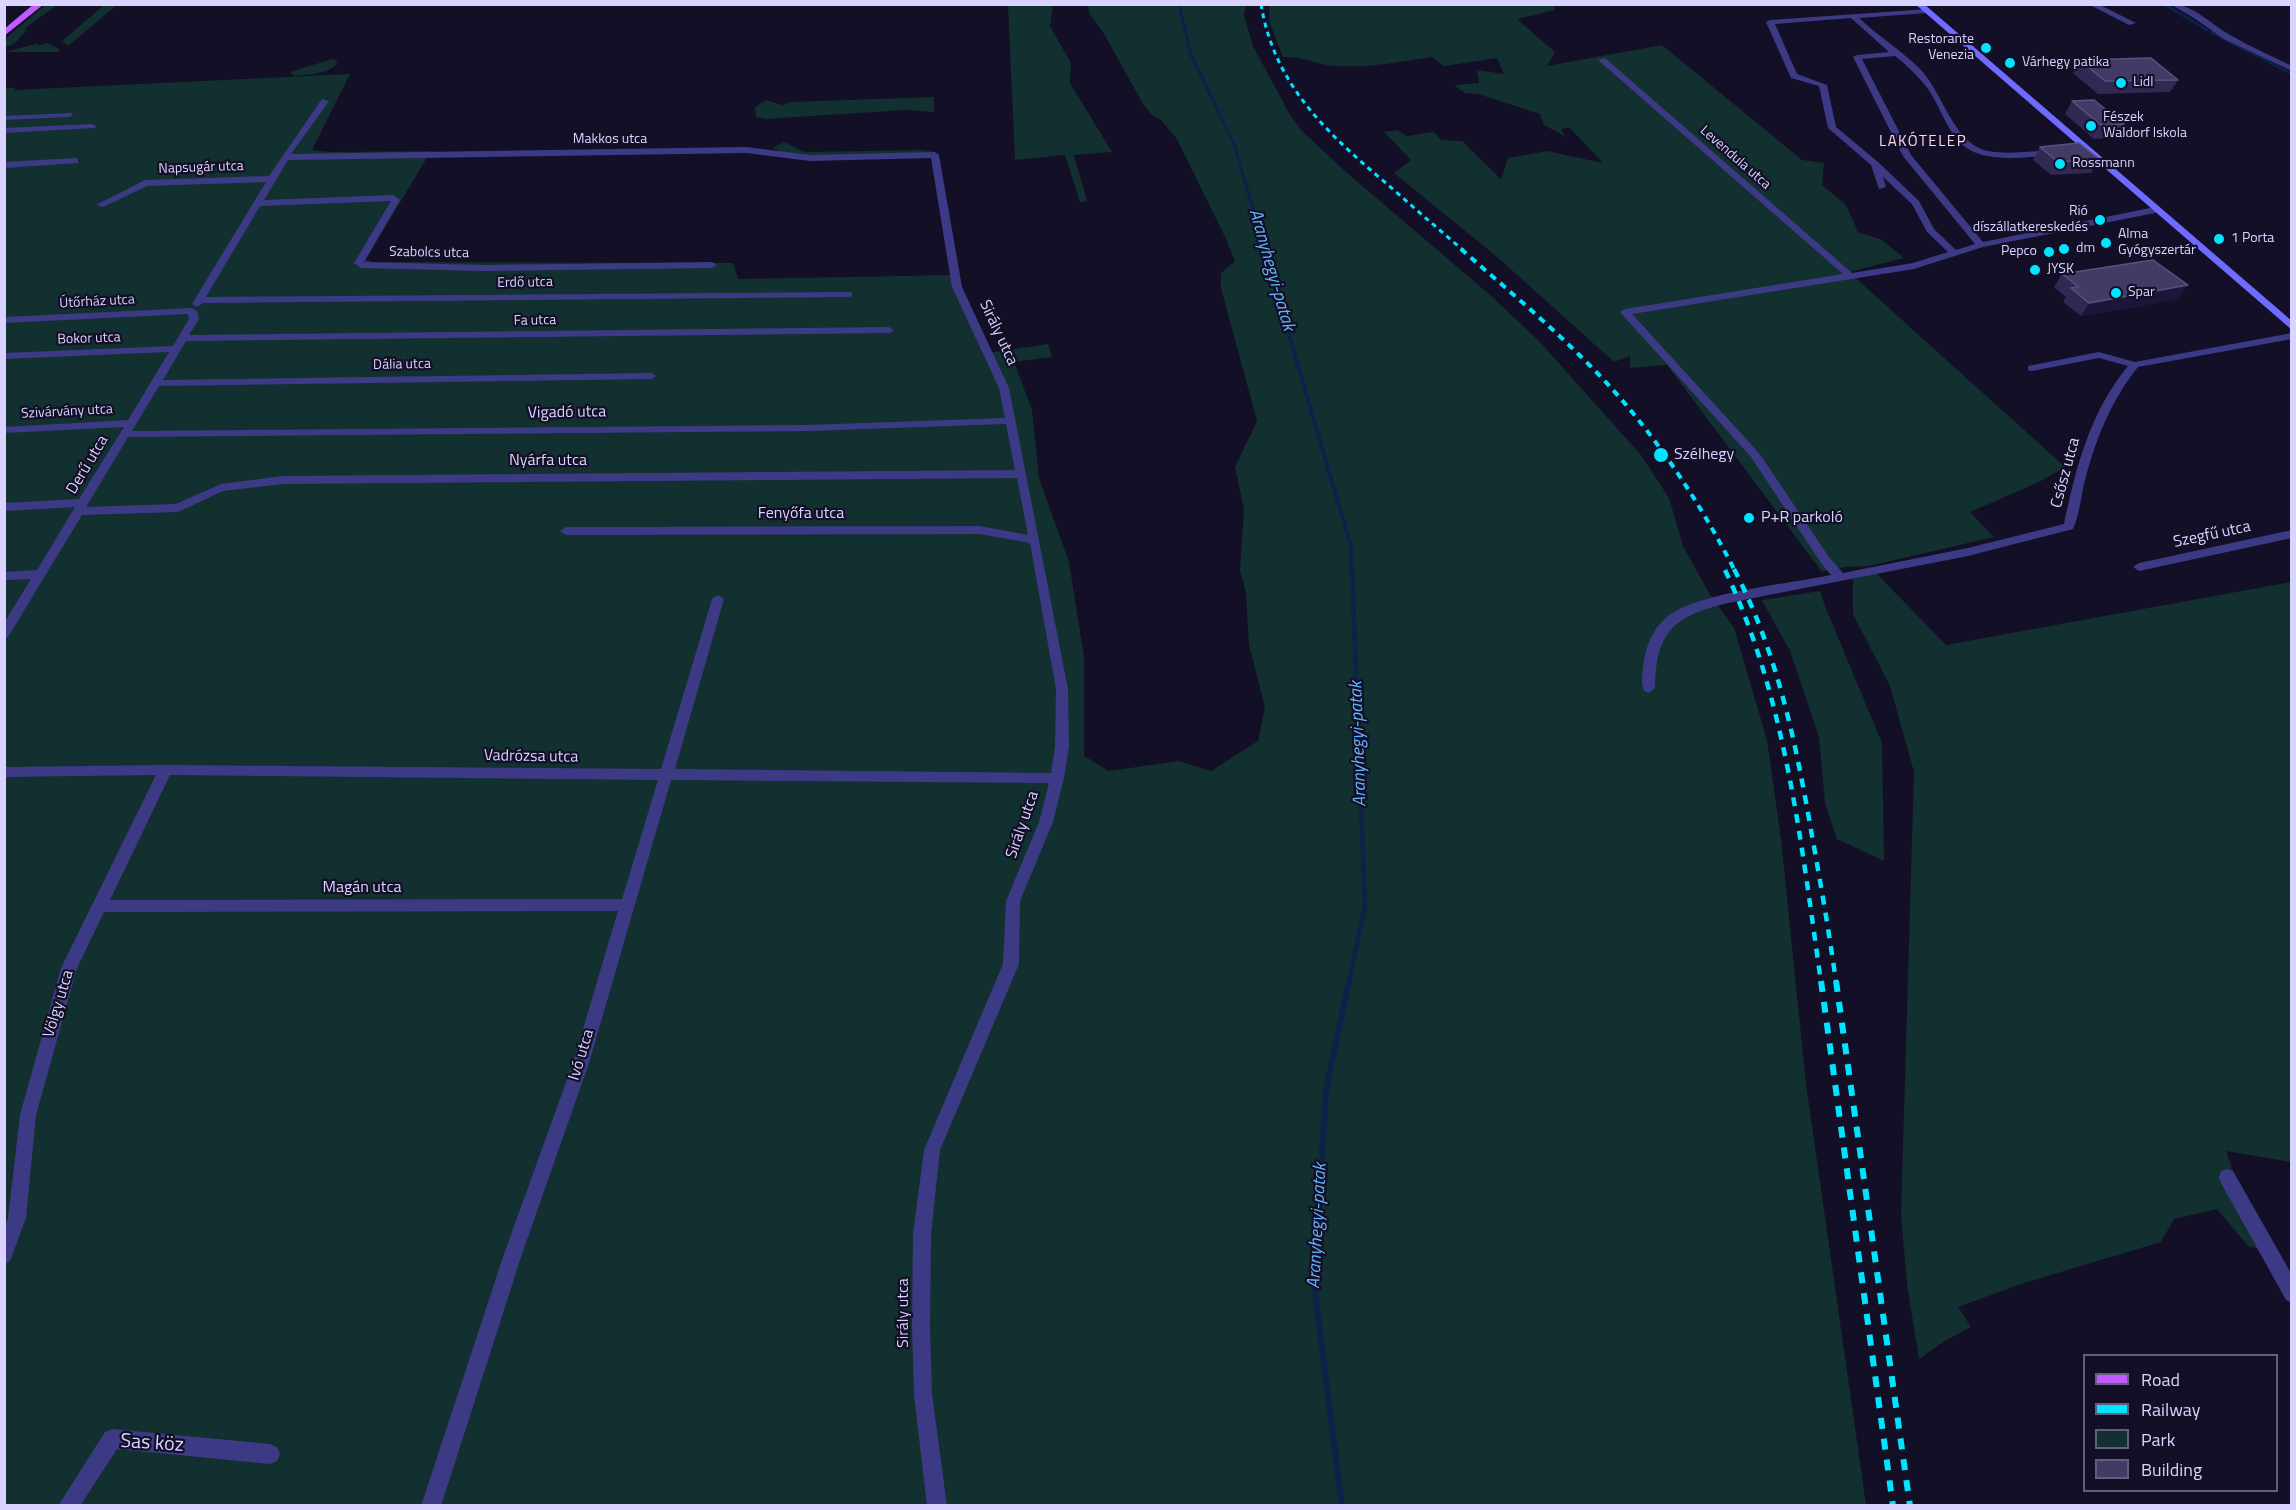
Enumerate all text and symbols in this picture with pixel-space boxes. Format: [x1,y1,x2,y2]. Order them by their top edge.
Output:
place label: Restorante Venezia [1908,32,1974,64]
marker: Restorante Venezia [1979,41,1993,55]
place label: Várhegy patika [2022,55,2109,71]
marker: Várhegy patika [2003,56,2017,70]
place label: Lidl [2133,75,2153,91]
marker: Lidl [2114,76,2128,90]
place label: Fészek Waldorf Iskola [2103,110,2187,142]
marker: Fészek Waldorf Iskola [2084,119,2098,133]
street label: Levendula utca [1696,123,1774,193]
street label: Makkos utca [573,132,647,148]
district label: LAKÓTELEP [1879,133,1967,151]
place label: Rossmann [2072,156,2135,172]
marker: Rossmann [2053,157,2067,171]
street label: Napsugár utca [158,158,244,178]
place label: Rió díszállatkereskedés [1973,204,2088,237]
water label: Aranyhegyi-patak [1243,207,1299,333]
marker: Rió díszállatkereskedés [2093,213,2107,227]
place label: Alma Gyógyszertár [2118,227,2196,260]
place label: 1 Porta [2231,231,2274,247]
marker: 1 Porta [2212,232,2226,246]
marker: Alma Gyógyszertár [2099,236,2113,250]
place label: dm [2076,241,2095,257]
marker: dm [2057,242,2071,256]
street label: Szabolcs utca [389,244,469,262]
place label: Pepco [2001,244,2037,260]
marker: Pepco [2042,245,2056,259]
place label: JYSK [2047,262,2074,278]
marker: JYSK [2028,263,2042,277]
street label: Erdő utca [497,274,553,292]
place label: Spar [2128,285,2155,301]
marker: Spar [2109,286,2123,300]
street label: Útőrház utca [59,292,135,312]
street label: Sirály utca [975,297,1021,369]
street label: Fa utca [514,312,556,330]
street label: Bokor utca [57,330,121,348]
street label: Dália utca [373,356,431,374]
street label: Szivárvány utca [21,401,113,423]
street label: Vigadó utca [528,403,606,423]
street label: Derű utca [63,432,113,498]
street label: Csősz utca [2047,436,2085,510]
place label: Szélhegy [1674,445,1734,465]
marker: Szélhegy [1652,446,1670,464]
street label: Nyárfa utca [509,451,587,471]
street label: Fenyőfa utca [758,504,844,524]
place label: P+R parkoló [1761,508,1843,528]
marker: P+R parkoló [1742,511,1756,525]
street label: Szegfű utca [2172,517,2252,553]
water label: Aranyhegyi-patak [1346,681,1372,807]
street label: Vadrózsa utca [484,747,578,767]
street label: Sirály utca [1003,789,1043,861]
street label: Magán utca [323,878,401,898]
street label: Völgy utca [40,968,78,1040]
street label: Ivó utca [565,1027,599,1083]
water label: Aranyhegyi-patak [1304,1163,1332,1289]
street label: Sirály utca [894,1278,914,1348]
legend [2083,1354,2278,1492]
text: Road [2141,1366,2180,1393]
text: Railway [2141,1396,2200,1423]
text: Park [2141,1426,2175,1453]
street label: Sas köz [120,1430,184,1458]
text: Building [2141,1456,2202,1483]

